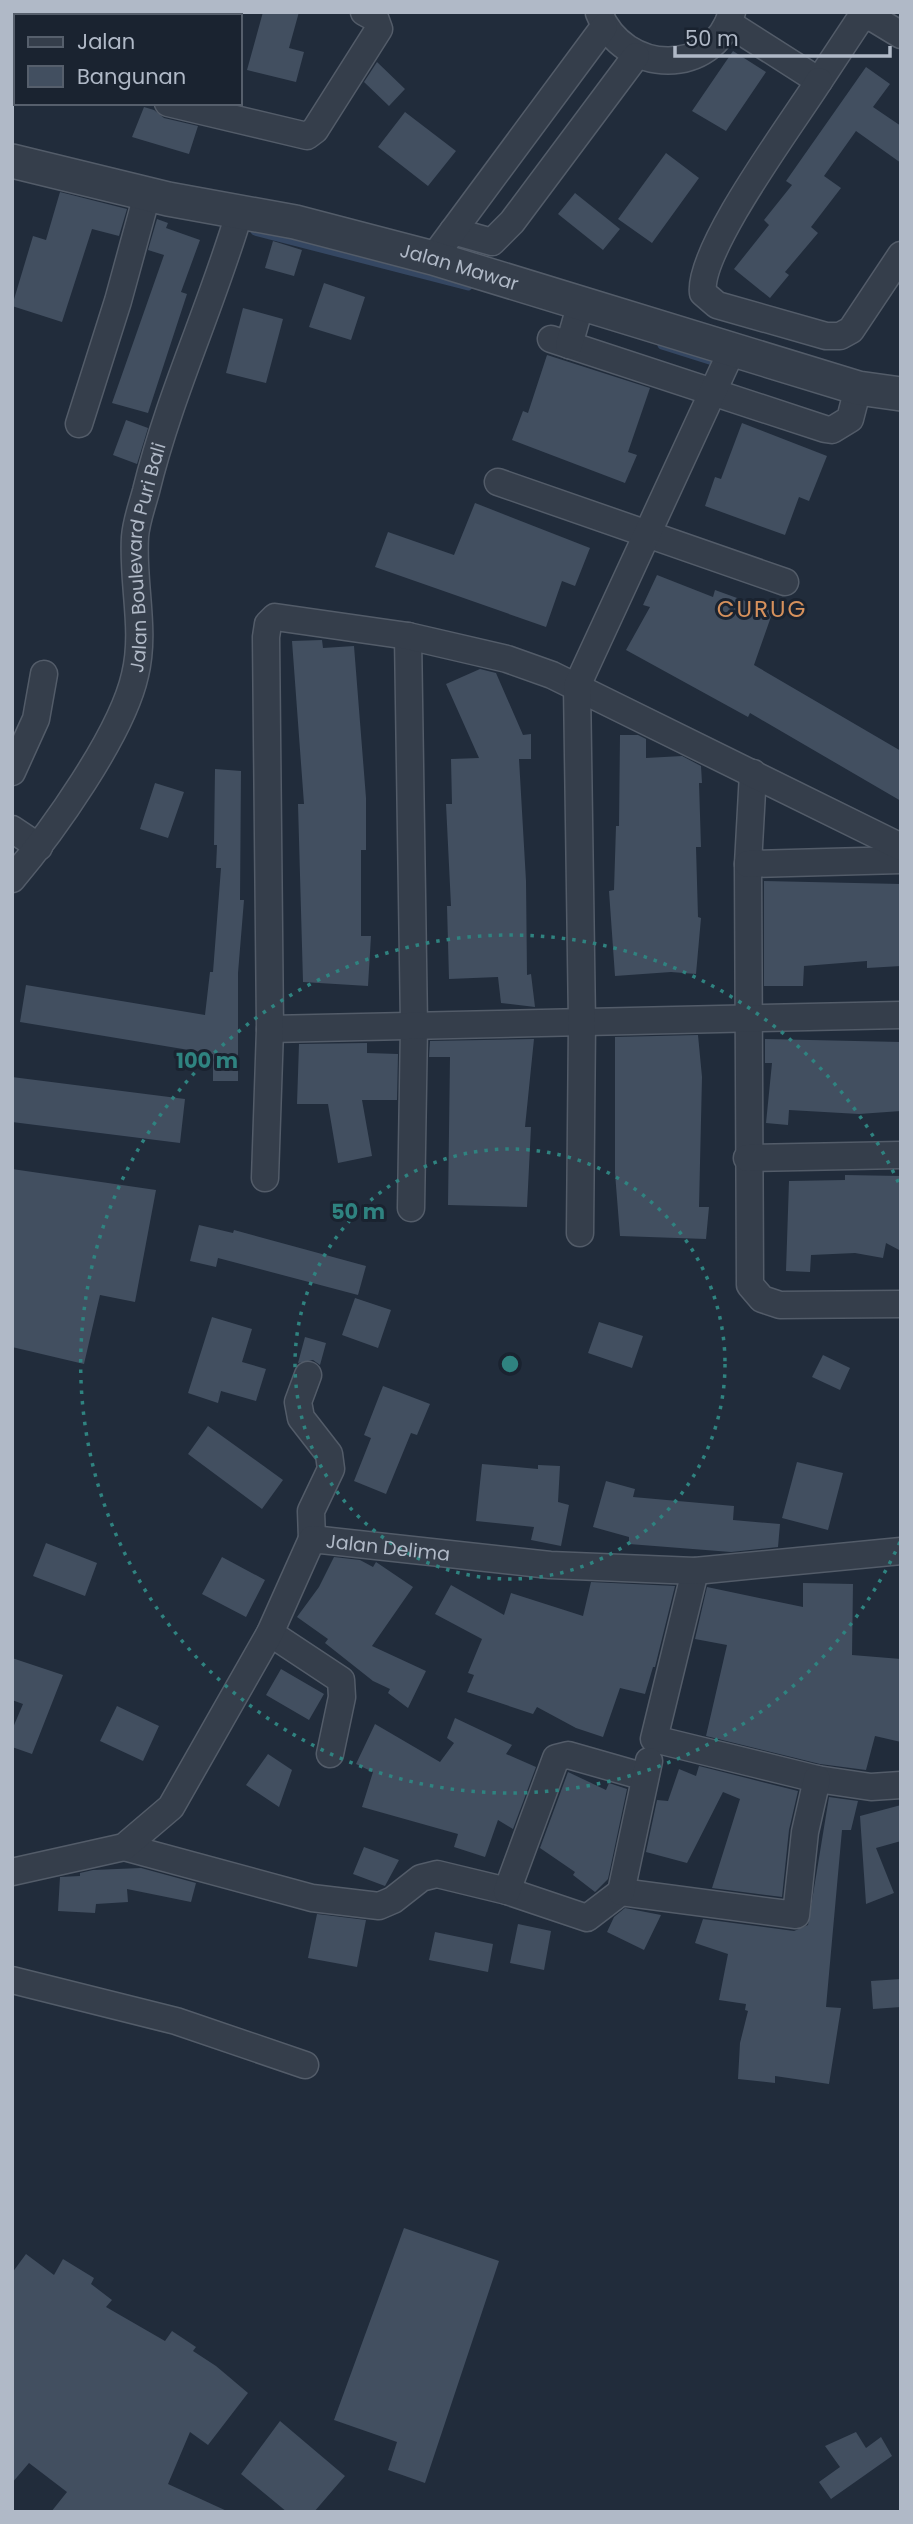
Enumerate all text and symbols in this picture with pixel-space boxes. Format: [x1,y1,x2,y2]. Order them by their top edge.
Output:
legend [14,14,242,105]
scale bar [675,14,890,58]
text: 50 m [685,24,739,53]
text: Jalan [77,27,135,56]
text: Bangunan [77,62,186,91]
street label: Jalan Mawar [397,236,522,297]
street label: Jalan Boulevard Puri Bali [121,439,172,675]
district label: CURUG [717,593,807,625]
text: 100 m [176,1046,238,1075]
text: 50 m [331,1197,385,1226]
centre of rings [498,1352,522,1376]
street label: Jalan Delima [324,1527,451,1567]

